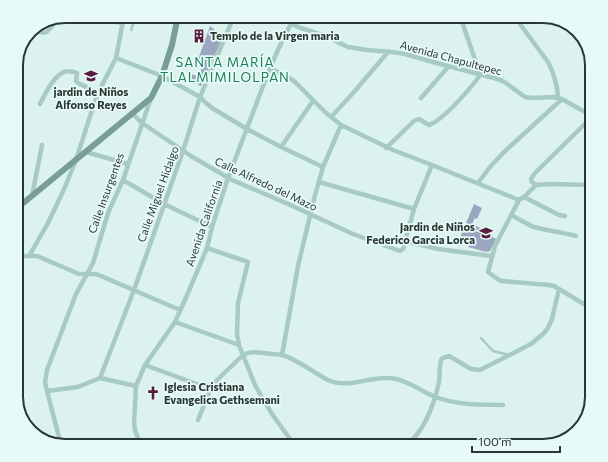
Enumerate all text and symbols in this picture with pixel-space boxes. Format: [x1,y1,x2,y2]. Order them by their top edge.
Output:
building icon: Templo de la Virgen maria [191,28,207,44]
place label: Templo de la Virgen maria [210,29,340,42]
street label: Avenida Chapultepec [399,38,503,77]
district label: SANTA MARÍA TLALMIMILOLPAN [160,53,290,85]
school or university icon: jardin de Niños Alfonso Reyes [83,68,99,84]
place label: jardin de Niños Alfonso Reyes [53,85,128,111]
street label: Calle Miguel Hidalgo [134,144,181,244]
street label: Calle Insurgentes [85,151,126,235]
street label: Calle Alfredo del Mazo [213,154,320,213]
street label: Avenida California [183,178,224,268]
place label: Jardin de Niños Federico Garcia Lorca [366,220,475,246]
school or university icon: Jardin de Niños Federico Garcia Lorca [478,225,494,241]
place label: Iglesia Cristiana Evangelica Gethsemani [164,380,280,406]
church icon: Iglesia Cristiana Evangelica Gethsemani [145,385,161,401]
scale bar [472,428,560,454]
text: 100 m [478,434,512,448]

